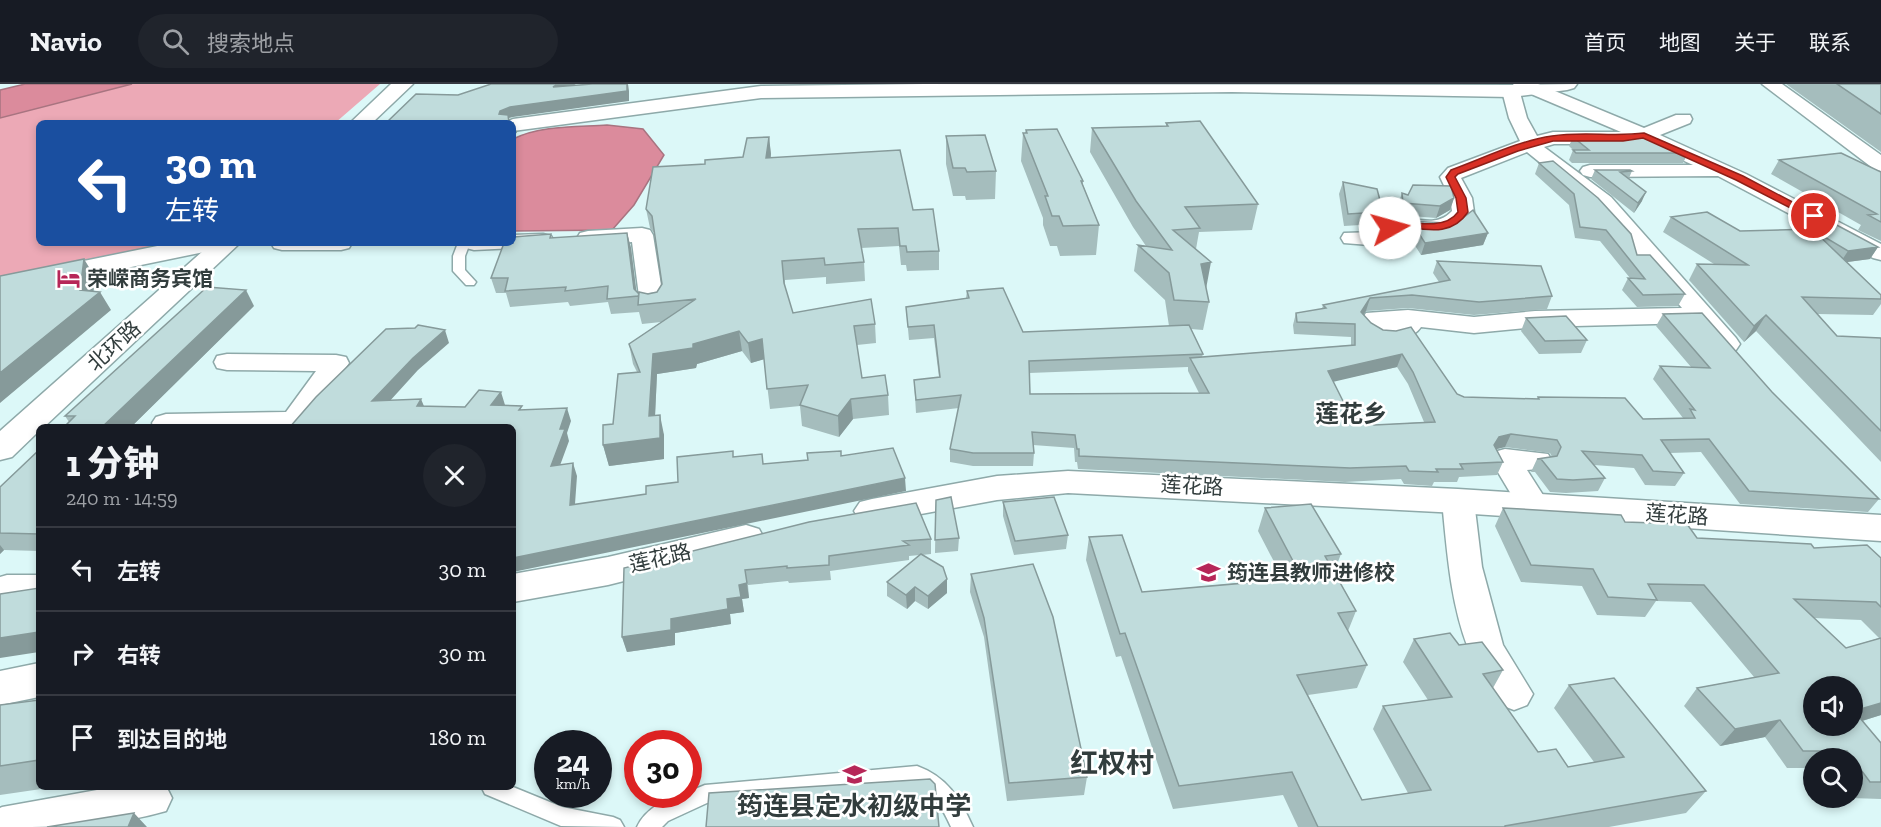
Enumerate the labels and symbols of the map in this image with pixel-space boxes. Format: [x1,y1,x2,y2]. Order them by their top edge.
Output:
pin [1788,190,1839,241]
position arrow [1358,196,1422,260]
hotel icon: 荣嵘商务宾馆 [56,266,82,292]
place label: 荣嵘商务宾馆 [87,266,213,291]
street label: 北环路 [82,315,145,376]
district label: 莲花乡 [1315,399,1387,428]
street label: 莲花路 [1160,471,1224,500]
street label: 莲花路 [1645,500,1709,529]
street label: 莲花路 [626,538,693,577]
school or university icon: 筠连县教师进修校 [1196,560,1222,586]
place label: 筠连县教师进修校 [1227,560,1395,585]
speed limit sign: 30 [624,730,702,808]
district label: 红权村 [1070,747,1154,780]
school or university icon: 筠连县定水初级中学 [841,762,867,788]
place label: 筠连县定水初级中学 [737,790,971,822]

